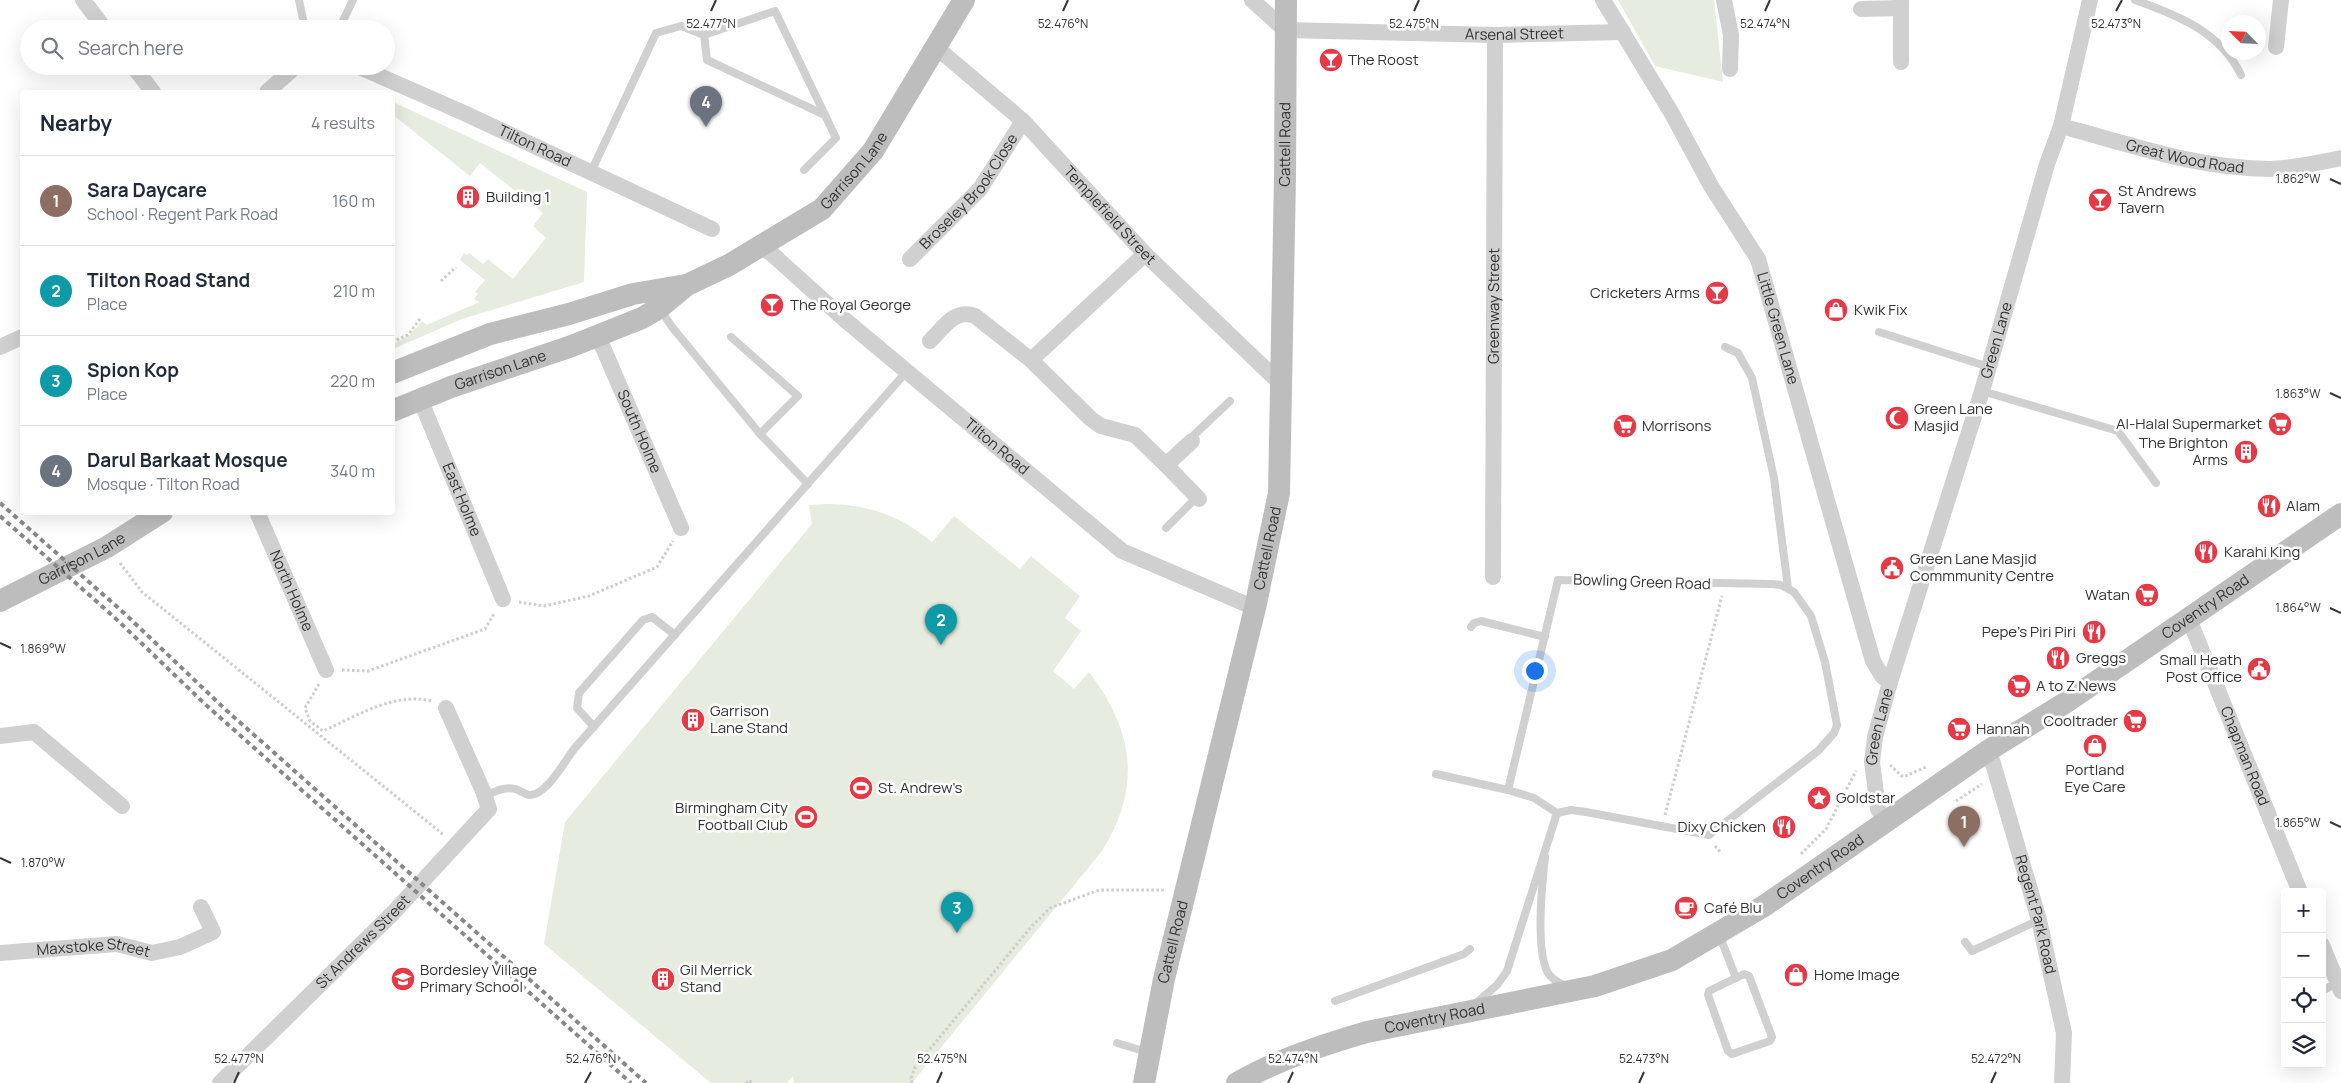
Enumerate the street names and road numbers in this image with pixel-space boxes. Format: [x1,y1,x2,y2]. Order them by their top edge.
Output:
street label: Arsenal Street [1465,22,1564,45]
street label: Cattell Road [1274,102,1295,187]
street label: Tilton Road [495,120,575,172]
street label: Garrison Lane [815,127,892,214]
street label: Broseley Brook Close [914,129,1023,254]
street label: Great Wood Road [2124,134,2245,178]
street label: Templefield Street [1059,161,1161,269]
street label: Greenway Street [1483,248,1504,364]
street label: Little Green Lane [1752,269,1804,387]
street label: Green Lane [1975,299,2017,381]
street label: Garrison Lane [452,344,549,395]
street label: South Holme [612,386,667,477]
street label: Tilton Road [960,413,1034,479]
street label: East Holme [438,459,487,540]
street label: Cattell Road [1248,505,1286,592]
street label: Garrison Lane [34,527,129,590]
street label: North Holme [265,547,319,635]
street label: Bowling Green Road [1573,569,1711,594]
street label: Coventry Road [2157,569,2253,644]
street label: Green Lane [1861,685,1898,766]
street label: Chapman Road [2216,703,2275,809]
street label: Coventry Road [1772,829,1868,904]
street label: Regent Park Road [2010,852,2062,976]
street label: St Andrews Street [311,890,415,993]
street label: Cattell Road [1152,898,1193,985]
street label: Maxstoke Street [36,933,153,962]
street label: Coventry Road [1383,997,1487,1038]

